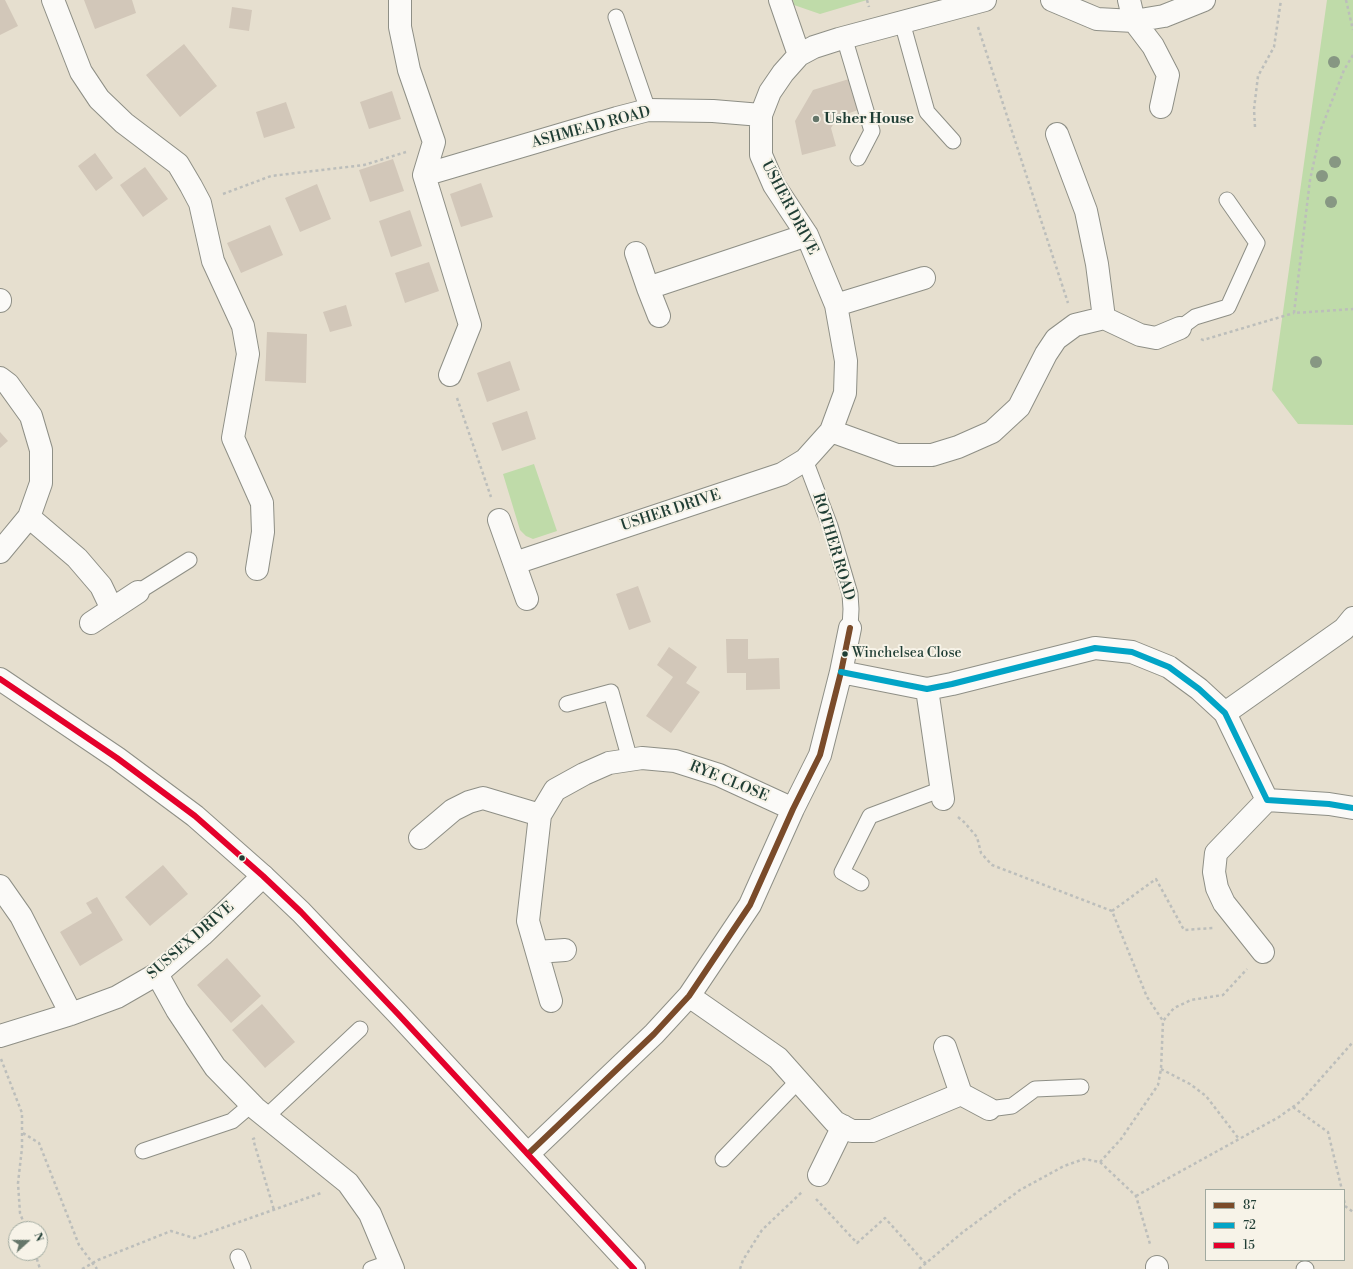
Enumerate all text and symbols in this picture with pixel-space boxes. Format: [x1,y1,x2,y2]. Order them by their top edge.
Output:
street label: ASHMEAD ROAD [529,103,653,153]
place label: Usher House [824,110,914,128]
marker: Usher House [811,114,821,124]
street label: USHER DRIVE [757,158,821,258]
street label: USHER DRIVE [619,486,723,536]
street label: ROTHER ROAD [808,491,858,603]
place label: Winchelsea Close [852,646,962,662]
marker: Winchelsea Close [840,649,850,659]
street label: RYE CLOSE [687,758,771,806]
unlabelled marker [237,853,247,863]
street label: SUSSEX DRIVE [144,898,238,984]
legend [1205,1189,1345,1261]
text: 87 [1243,1198,1256,1213]
text: 72 [1243,1218,1256,1233]
north arrow [8,1221,48,1261]
text: N [30,1230,46,1244]
text: 15 [1243,1238,1255,1253]

